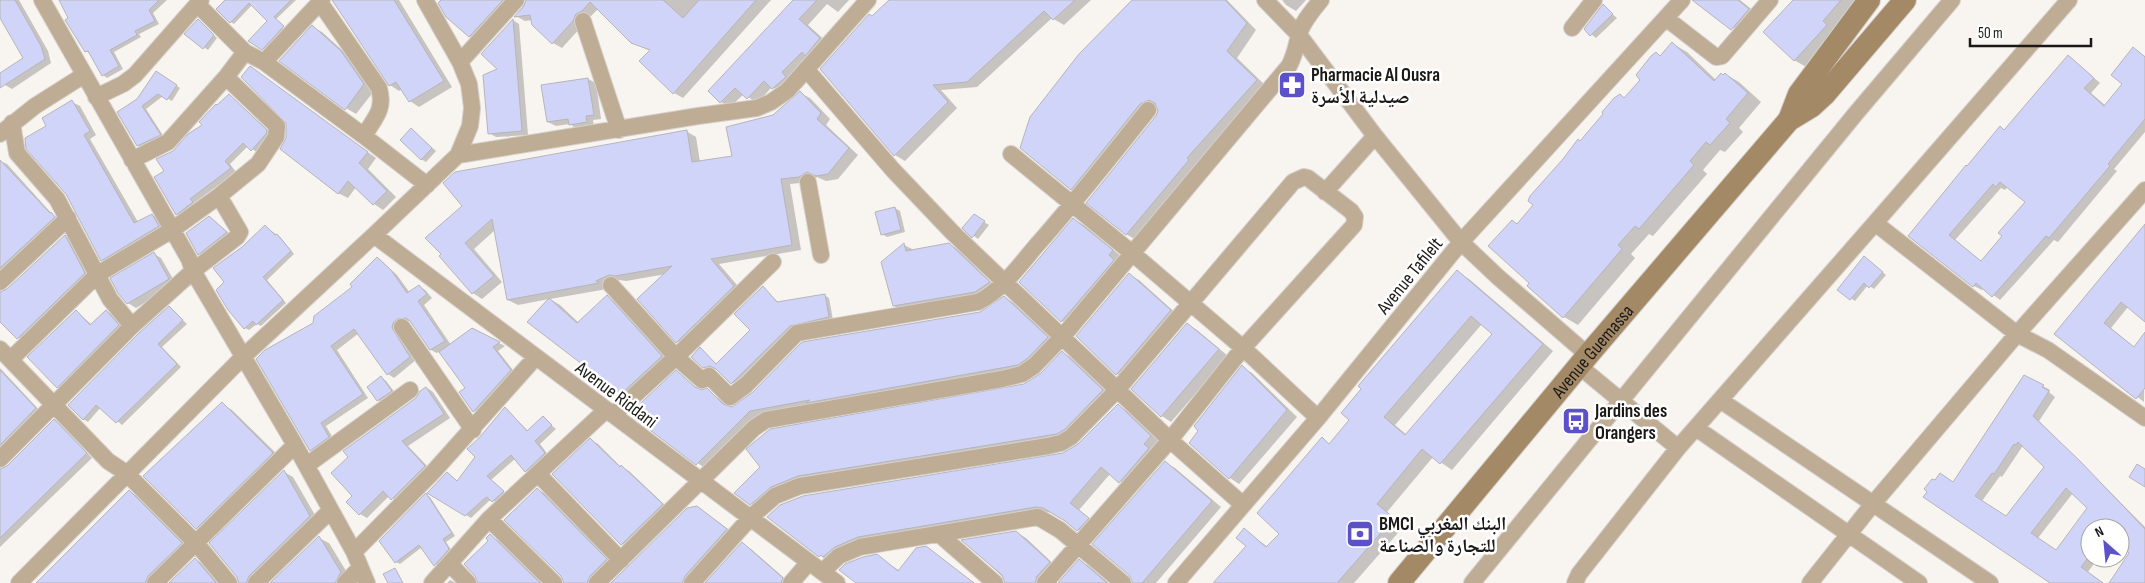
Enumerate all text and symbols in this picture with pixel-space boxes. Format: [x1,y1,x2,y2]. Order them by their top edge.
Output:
scale bar [1970,15,2091,47]
text: 50 m [1978,24,2003,43]
place label: Pharmacie Al Ousra صيدلية الأسرة [1311,64,1440,109]
pharmacy icon: Pharmacie Al Ousra صيدلية الأسرة [1277,70,1307,100]
street label: Avenue Tafilelt [1372,233,1448,320]
street label: Avenue Guemassa [1547,300,1639,404]
street label: Avenue Riddani [570,356,662,433]
place label: Jardins des Orangers [1594,400,1667,445]
bus stop icon: Jardins des Orangers [1561,406,1591,436]
place label: BMCI البنك المغربي للتجارة والصناعة [1379,513,1506,558]
north arrow [2080,518,2130,568]
bank icon: BMCI البنك المغربي للتجارة والصناعة [1345,519,1375,549]
text: N [2092,523,2107,541]

